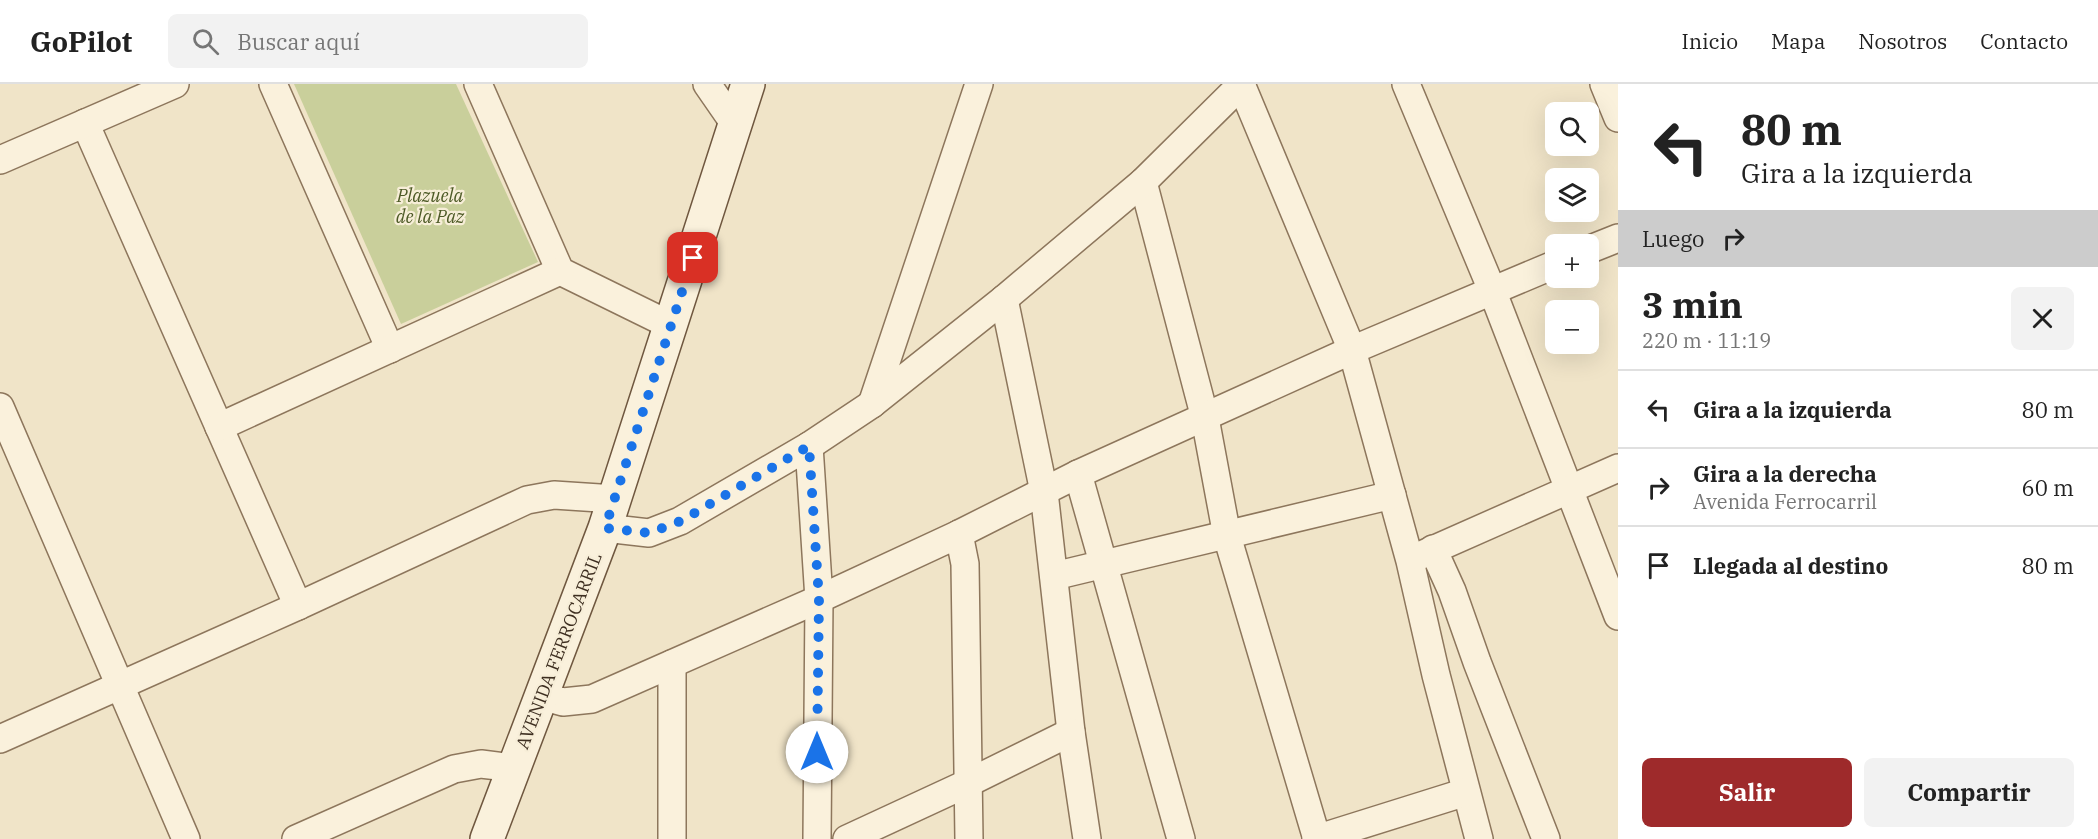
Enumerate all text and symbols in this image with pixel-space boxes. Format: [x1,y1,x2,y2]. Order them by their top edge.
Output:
search box [168,14,588,68]
text: GoPilot [30,23,132,60]
icon: search [189,25,222,58]
text: Buscar aquí [237,27,360,56]
text: Inicio [1681,27,1738,55]
text: Mapa [1771,27,1825,55]
text: Nosotros [1858,27,1947,55]
text: Contacto [1980,27,2068,55]
map controls [1545,102,1599,354]
button: search [1545,102,1599,156]
text: 80 m [1741,102,1842,157]
icon: left [1642,108,1720,186]
text: Gira a la izquierda [1741,155,1973,190]
button: layers [1545,168,1599,222]
park label: Plazuela de la Paz [396,184,465,228]
icon: right [1717,222,1750,255]
text: Luego [1642,224,1705,253]
pin [667,232,718,283]
button: + [1545,234,1599,288]
icon: arrive [676,241,709,274]
text: 3 min [1642,281,1743,328]
button: close [2011,287,2074,350]
button: − [1545,300,1599,354]
text: 220 m · 11:19 [1642,327,1771,354]
icon: left [1642,393,1675,426]
text: Gira a la izquierda [1693,395,1892,424]
text: 80 m [2022,395,2074,424]
text: Gira a la derecha [1693,459,1877,488]
icon: right [1642,471,1675,504]
text: 60 m [2022,473,2074,502]
text: Avenida Ferrocarril [1693,488,1877,515]
street label: AVENIDA FERROCARRIL [510,549,607,752]
icon: arrive [1642,549,1675,582]
text: Llegada al destino [1693,551,1888,580]
text: 80 m [2022,551,2074,580]
position arrow [785,720,849,784]
button: Salir [1642,758,1852,827]
button: Compartir [1864,758,2074,827]

